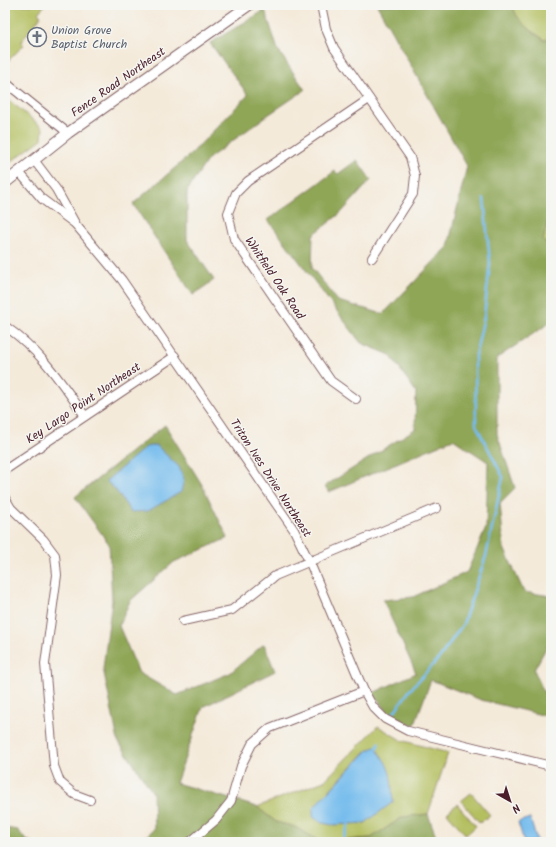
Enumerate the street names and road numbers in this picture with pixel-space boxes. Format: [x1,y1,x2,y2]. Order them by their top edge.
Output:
street label: Fence Road Northeast [67,42,170,122]
street label: Whitfield Oak Road [240,233,310,324]
street label: Key Largo Point Northeast [22,358,145,449]
street label: Triton Ives Drive Northeast [225,415,316,542]

